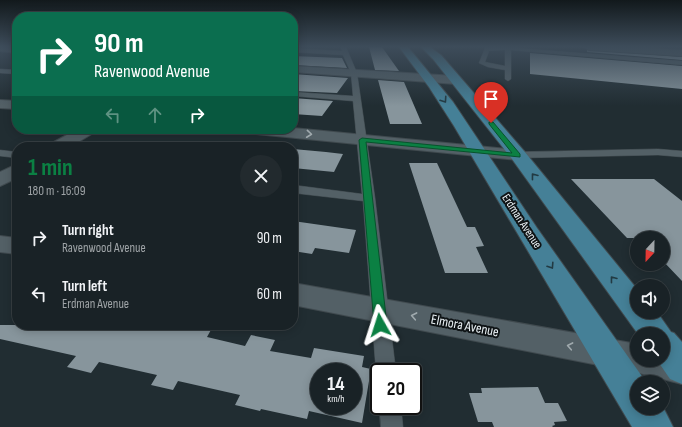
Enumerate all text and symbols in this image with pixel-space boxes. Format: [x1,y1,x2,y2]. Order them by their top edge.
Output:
text: 90 m [94,27,144,60]
icon: right [28,28,80,80]
text: Ravenwood Avenue [94,61,210,82]
pin [474,82,508,123]
icon: arrive [480,88,502,110]
one-way arrow [439,96,447,103]
icon: left [102,104,124,126]
icon: ahead [144,104,166,126]
icon: right [186,104,208,126]
one-way arrow [306,130,312,139]
text: 1 min [28,153,73,182]
button: close [240,155,282,197]
one-way arrow [531,173,538,180]
text: 180 m · 16:09 [28,183,85,199]
street label: Erdman Avenue [498,191,545,251]
text: Turn right [62,221,114,240]
icon: right [28,227,50,249]
text: 90 m [257,229,282,248]
north arrow [630,231,670,271]
map controls [630,231,670,415]
text: Ravenwood Avenue [62,240,146,256]
one-way arrow [546,262,554,269]
one-way arrow [611,276,618,283]
text: Turn left [62,277,107,296]
button: sound [630,279,670,319]
icon: left [28,283,50,305]
text: 60 m [257,285,282,304]
text: Erdman Avenue [62,296,129,312]
position arrow [359,304,401,346]
street label: Elmora Avenue [430,311,500,340]
one-way arrow [411,312,418,320]
button: search [630,327,670,367]
one-way arrow [566,342,573,350]
speed limit sign: 20 [370,363,422,415]
text: 14 [327,372,345,396]
button: layers [630,375,670,415]
text: km/h [327,393,345,405]

